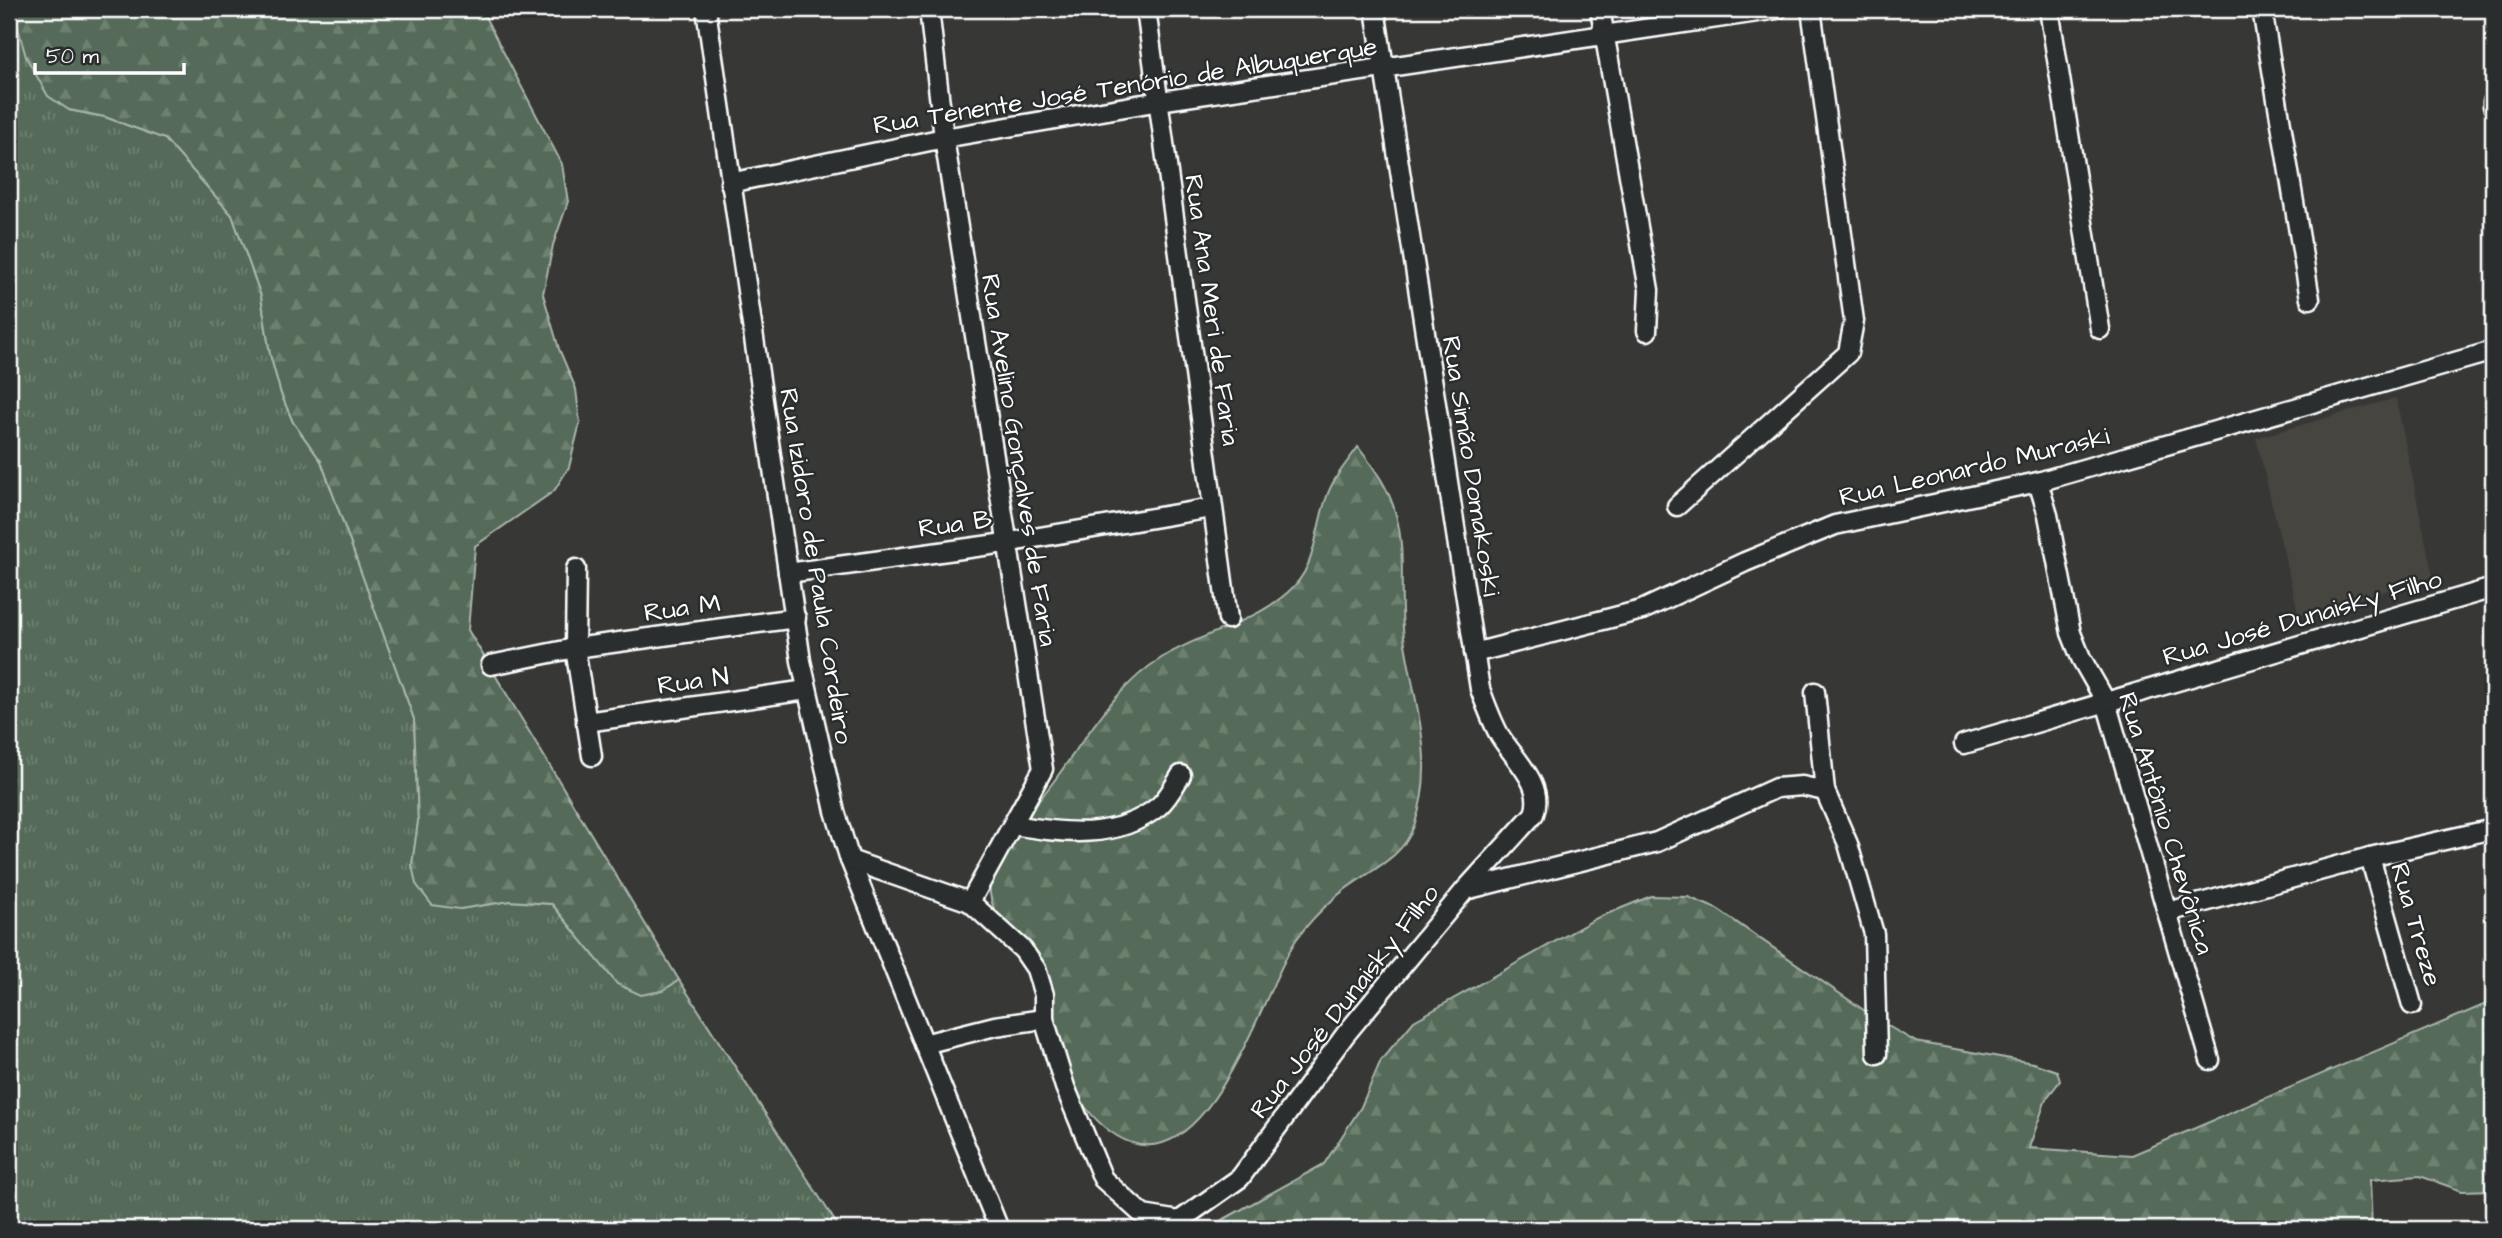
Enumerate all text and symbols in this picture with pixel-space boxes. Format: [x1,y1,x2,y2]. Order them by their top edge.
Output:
street label: Rua Tenente José Tenório de Albuquerque [871,28,1380,144]
scale bar [35,32,184,76]
text: 50 m [46,42,100,71]
street label: Rua Ana Meri de Faria [1175,172,1249,448]
street label: Rua Avelino Gonçalves de Faria [972,271,1066,649]
street label: Rua Simão Domakoski [1433,333,1509,599]
street label: Rua Izidoro de Paula Cordeiro [770,386,862,747]
street label: Rua Leonardo Muraski [1836,418,2113,516]
street label: Rua B [916,501,994,547]
street label: Rua José Dunaisky Filho [2159,561,2447,677]
street label: Rua M [642,585,723,631]
street label: Rua N [655,658,731,704]
street label: Rua Antônio Chevônica [2109,688,2223,959]
street label: Rua Treze [2381,858,2451,990]
street label: Rua José Dunaisky Filho [1242,876,1450,1128]

